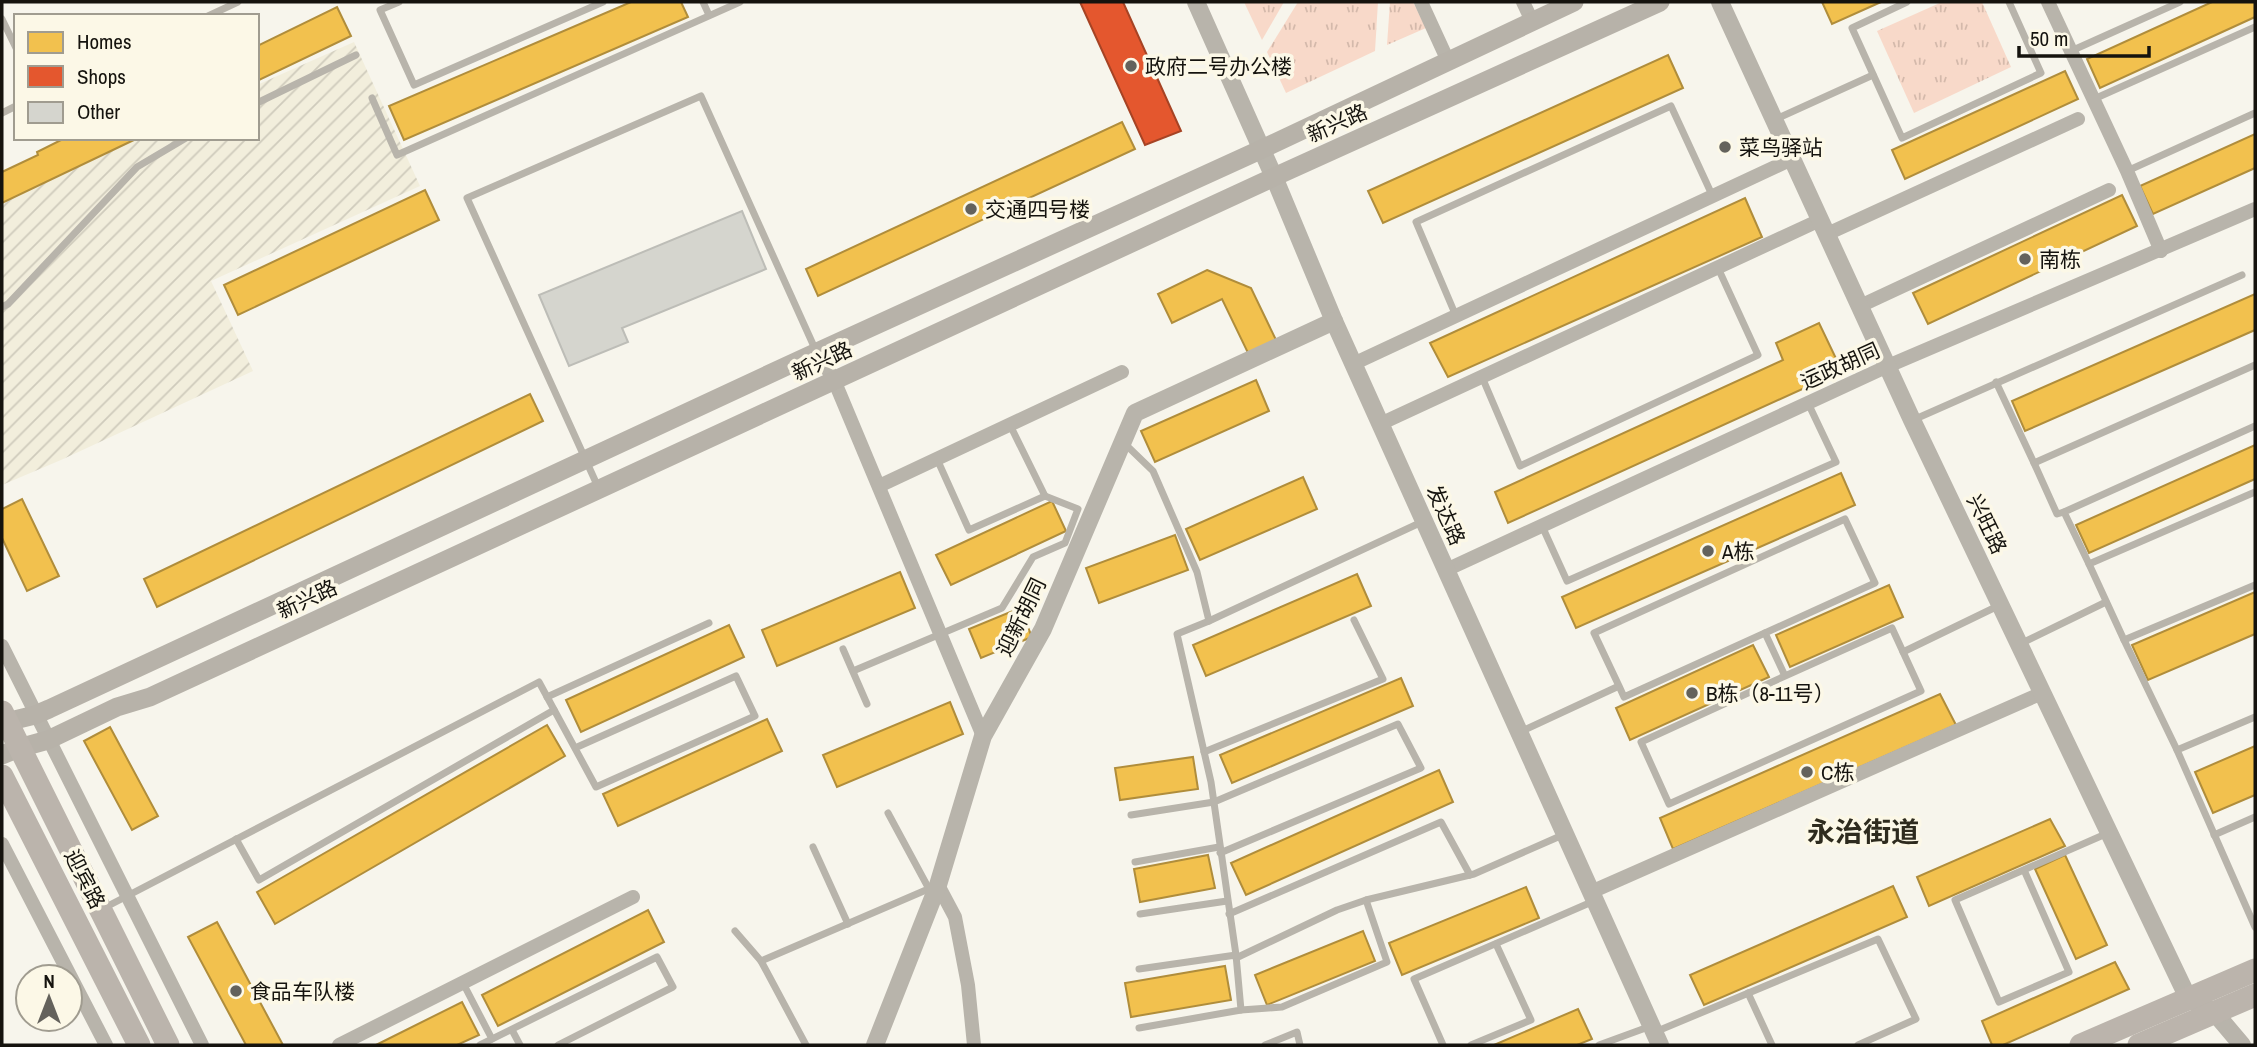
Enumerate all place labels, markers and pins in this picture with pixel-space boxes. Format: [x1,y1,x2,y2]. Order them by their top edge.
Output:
place label: 政府二号办公楼 [1145,52,1292,81]
marker: 政府二号办公楼 [1123,58,1139,74]
place label: 菜鸟驿站 [1739,133,1823,162]
marker: 菜鸟驿站 [1717,139,1733,155]
place label: 交通四号楼 [985,195,1090,224]
marker: 交通四号楼 [963,201,979,217]
place label: 南栋 [2039,245,2081,274]
marker: 南栋 [2017,251,2033,267]
place label: A栋 [1721,537,1755,566]
marker: A栋 [1700,543,1716,559]
place label: B栋（8-11号） [1706,679,1835,708]
marker: B栋（8-11号） [1684,685,1700,701]
place label: C栋 [1821,758,1854,787]
marker: C栋 [1799,764,1815,780]
place label: 食品车队楼 [250,977,355,1006]
marker: 食品车队楼 [228,983,244,999]

